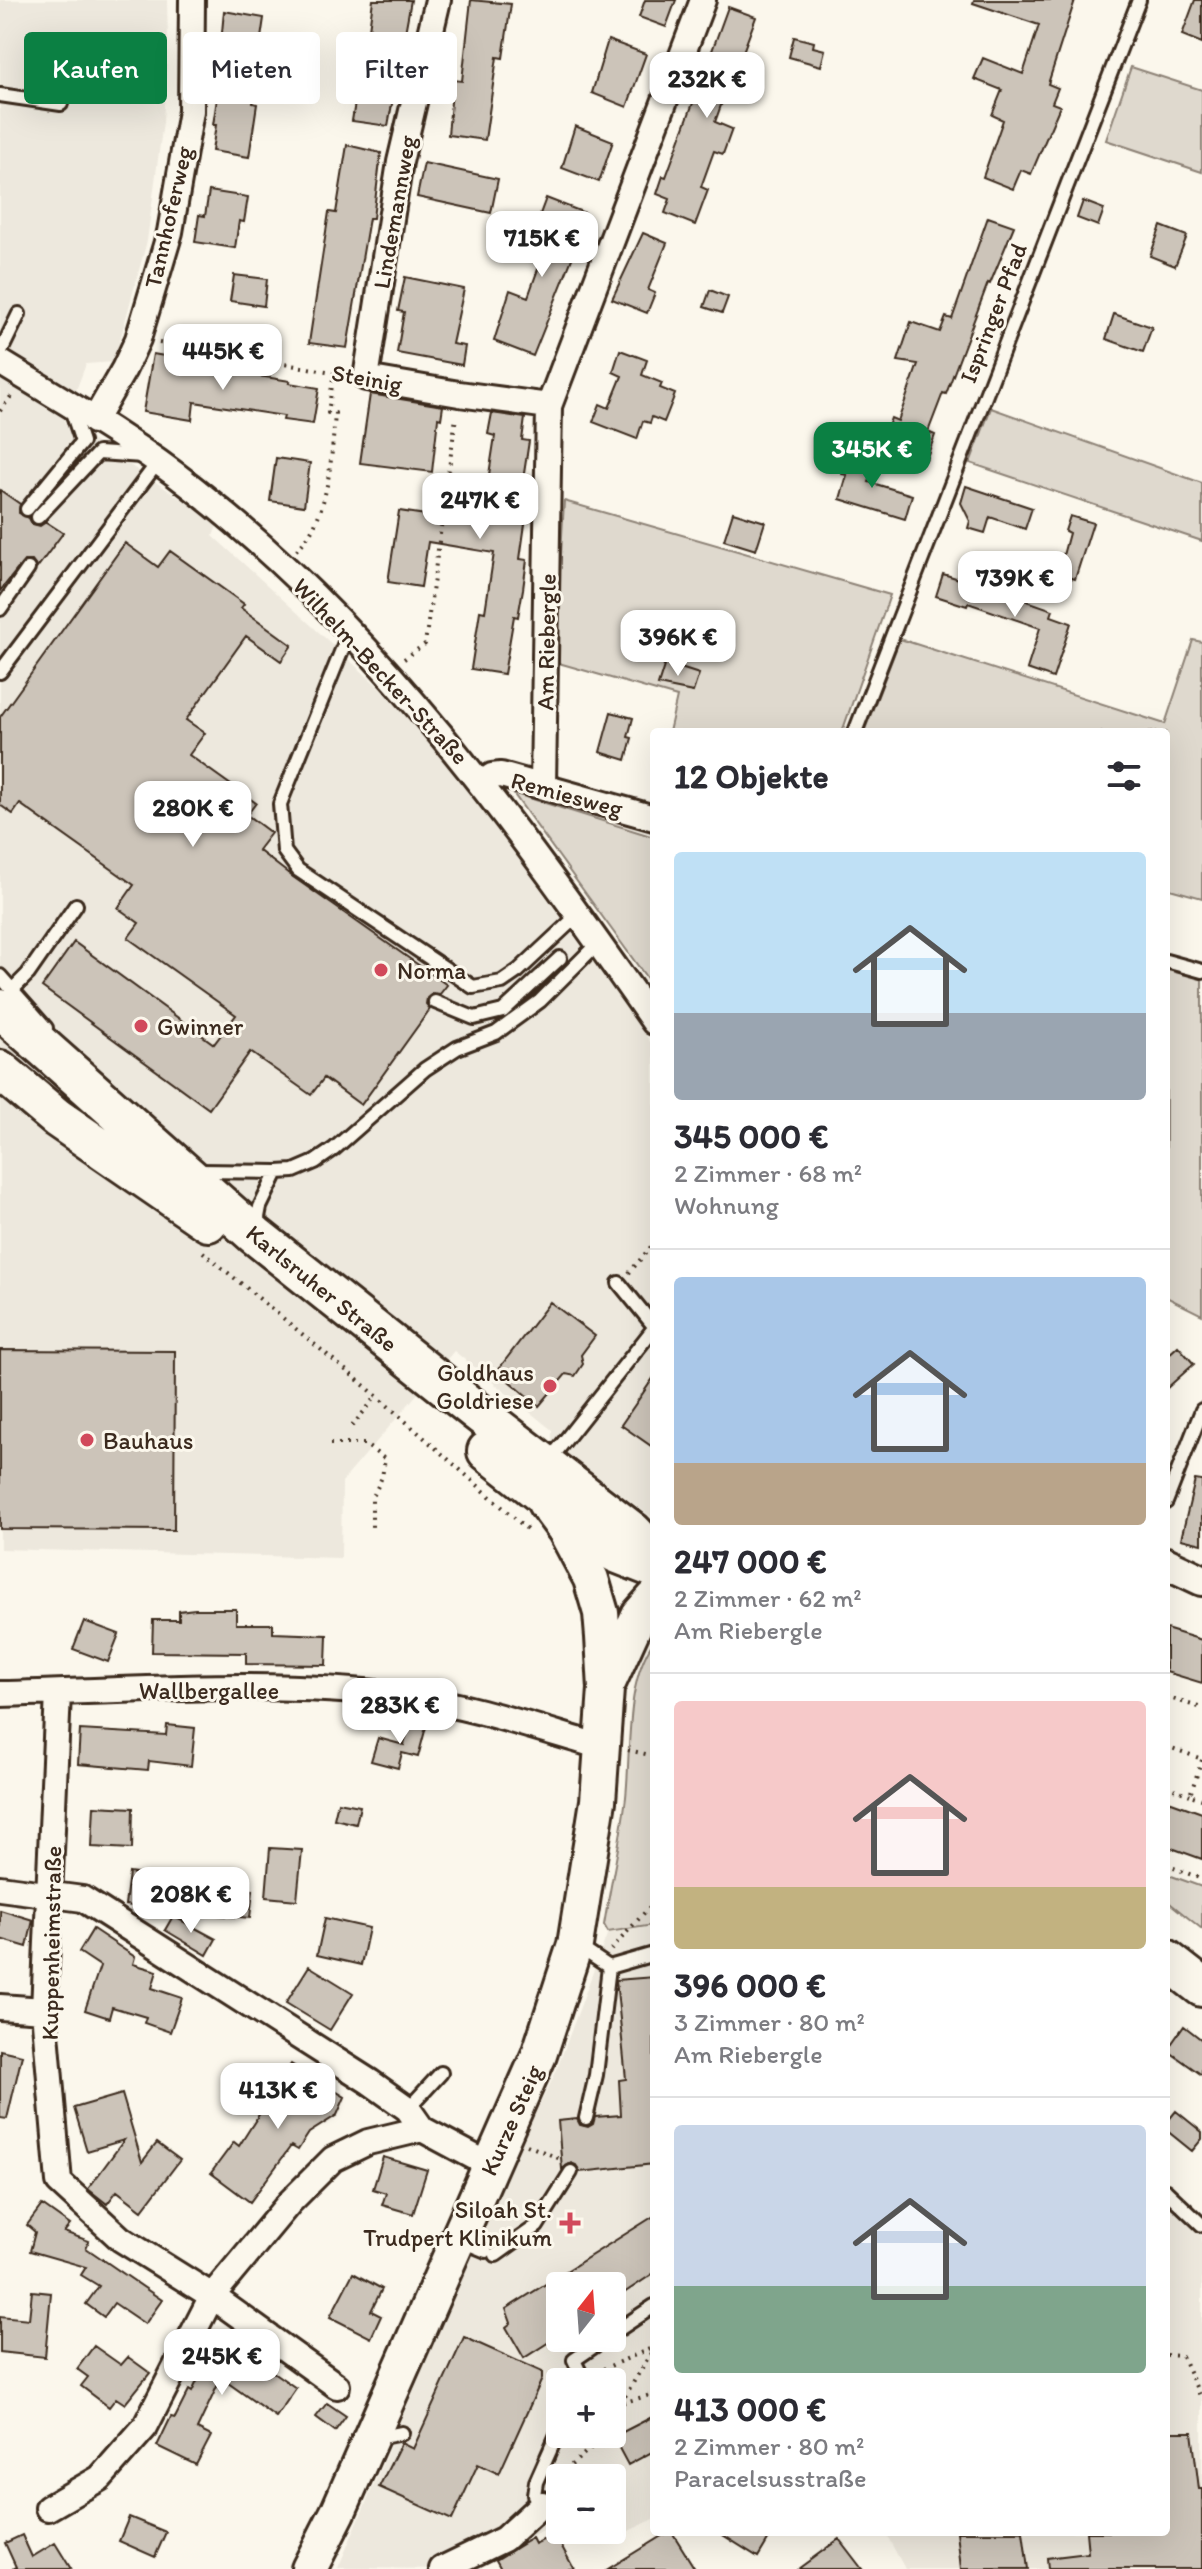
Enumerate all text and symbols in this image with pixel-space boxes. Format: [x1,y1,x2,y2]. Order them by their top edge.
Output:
chip: Kaufen [24,32,167,104]
chip: Mieten [183,32,320,104]
chip: Filter [336,32,457,104]
pin: 232K € [642,52,772,120]
text: 232K € [668,62,746,94]
street label: Lindemannweg [366,132,422,291]
street label: Tannhoferweg [138,143,199,291]
pin: 715K € [477,211,607,279]
text: 715K € [504,221,580,253]
street label: Ispringer Pfad [953,239,1033,387]
pin: 445K € [158,324,288,392]
text: 445K € [182,334,264,366]
street label: Steinig [329,358,405,399]
pin: 345K € [807,422,937,490]
text: 345K € [832,432,912,464]
pin: 247K € [415,473,545,541]
text: 247K € [440,483,520,515]
pin: 739K € [950,551,1080,619]
text: 739K € [976,561,1054,593]
street label: Wilhelm-Becker-Straße [287,572,475,770]
street label: Am Riebergle [530,573,562,711]
pin: 396K € [613,610,743,678]
text: 396K € [639,620,717,652]
icon: filters [1102,754,1146,798]
text: 12 Objekte [674,756,829,797]
street label: Remiesweg [508,765,627,823]
pin: 280K € [128,781,258,849]
text: 280K € [152,791,234,823]
icon: home [838,904,982,1048]
place label: Norma [397,956,466,985]
marker: Norma [372,961,390,979]
place label: Gwinner [157,1012,244,1041]
marker: Gwinner [132,1017,150,1035]
text: 345 000 € [674,1116,828,1157]
text: 2 Zimmer · 68 m² [674,1157,862,1189]
text: Wohnung [674,1189,779,1221]
street label: Karlsruher Straße [240,1218,404,1358]
icon: home [838,1329,982,1473]
place label: Goldhaus Goldriese [436,1358,534,1415]
marker: Goldhaus Goldriese [541,1377,559,1395]
place label: Bauhaus [103,1426,193,1455]
marker: Bauhaus [78,1431,96,1449]
text: 247 000 € [674,1541,827,1582]
text: 2 Zimmer · 62 m² [674,1582,862,1614]
text: Am Riebergle [674,1614,823,1646]
street label: Wallbergallee [139,1676,279,1705]
pin: 283K € [335,1678,465,1746]
text: 283K € [360,1688,440,1720]
icon: home [838,1753,982,1897]
street label: Kuppenheimstraße [35,1845,67,2041]
pin: 208K € [126,1867,256,1935]
text: 208K € [150,1877,232,1909]
text: 396 000 € [674,1965,826,2006]
text: 3 Zimmer · 80 m² [674,2006,865,2038]
text: Am Riebergle [674,2038,823,2070]
street label: Kurze Steig [474,2060,549,2180]
pin: 413K € [213,2063,343,2131]
text: 413K € [238,2073,318,2105]
icon: home [838,2177,982,2321]
place label: Siloah St. Trudpert Klinikum [363,2195,552,2252]
marker: Siloah St. Trudpert Klinikum [559,2212,581,2234]
north arrow [546,2272,626,2352]
map controls [546,2272,626,2544]
pin: 245K € [157,2329,287,2397]
text: 245K € [182,2339,262,2371]
button: + [546,2368,626,2448]
text: 413 000 € [674,2389,826,2430]
text: 2 Zimmer · 80 m² [674,2430,864,2462]
text: Paracelsusstraße [674,2462,866,2494]
button: − [546,2464,626,2544]

